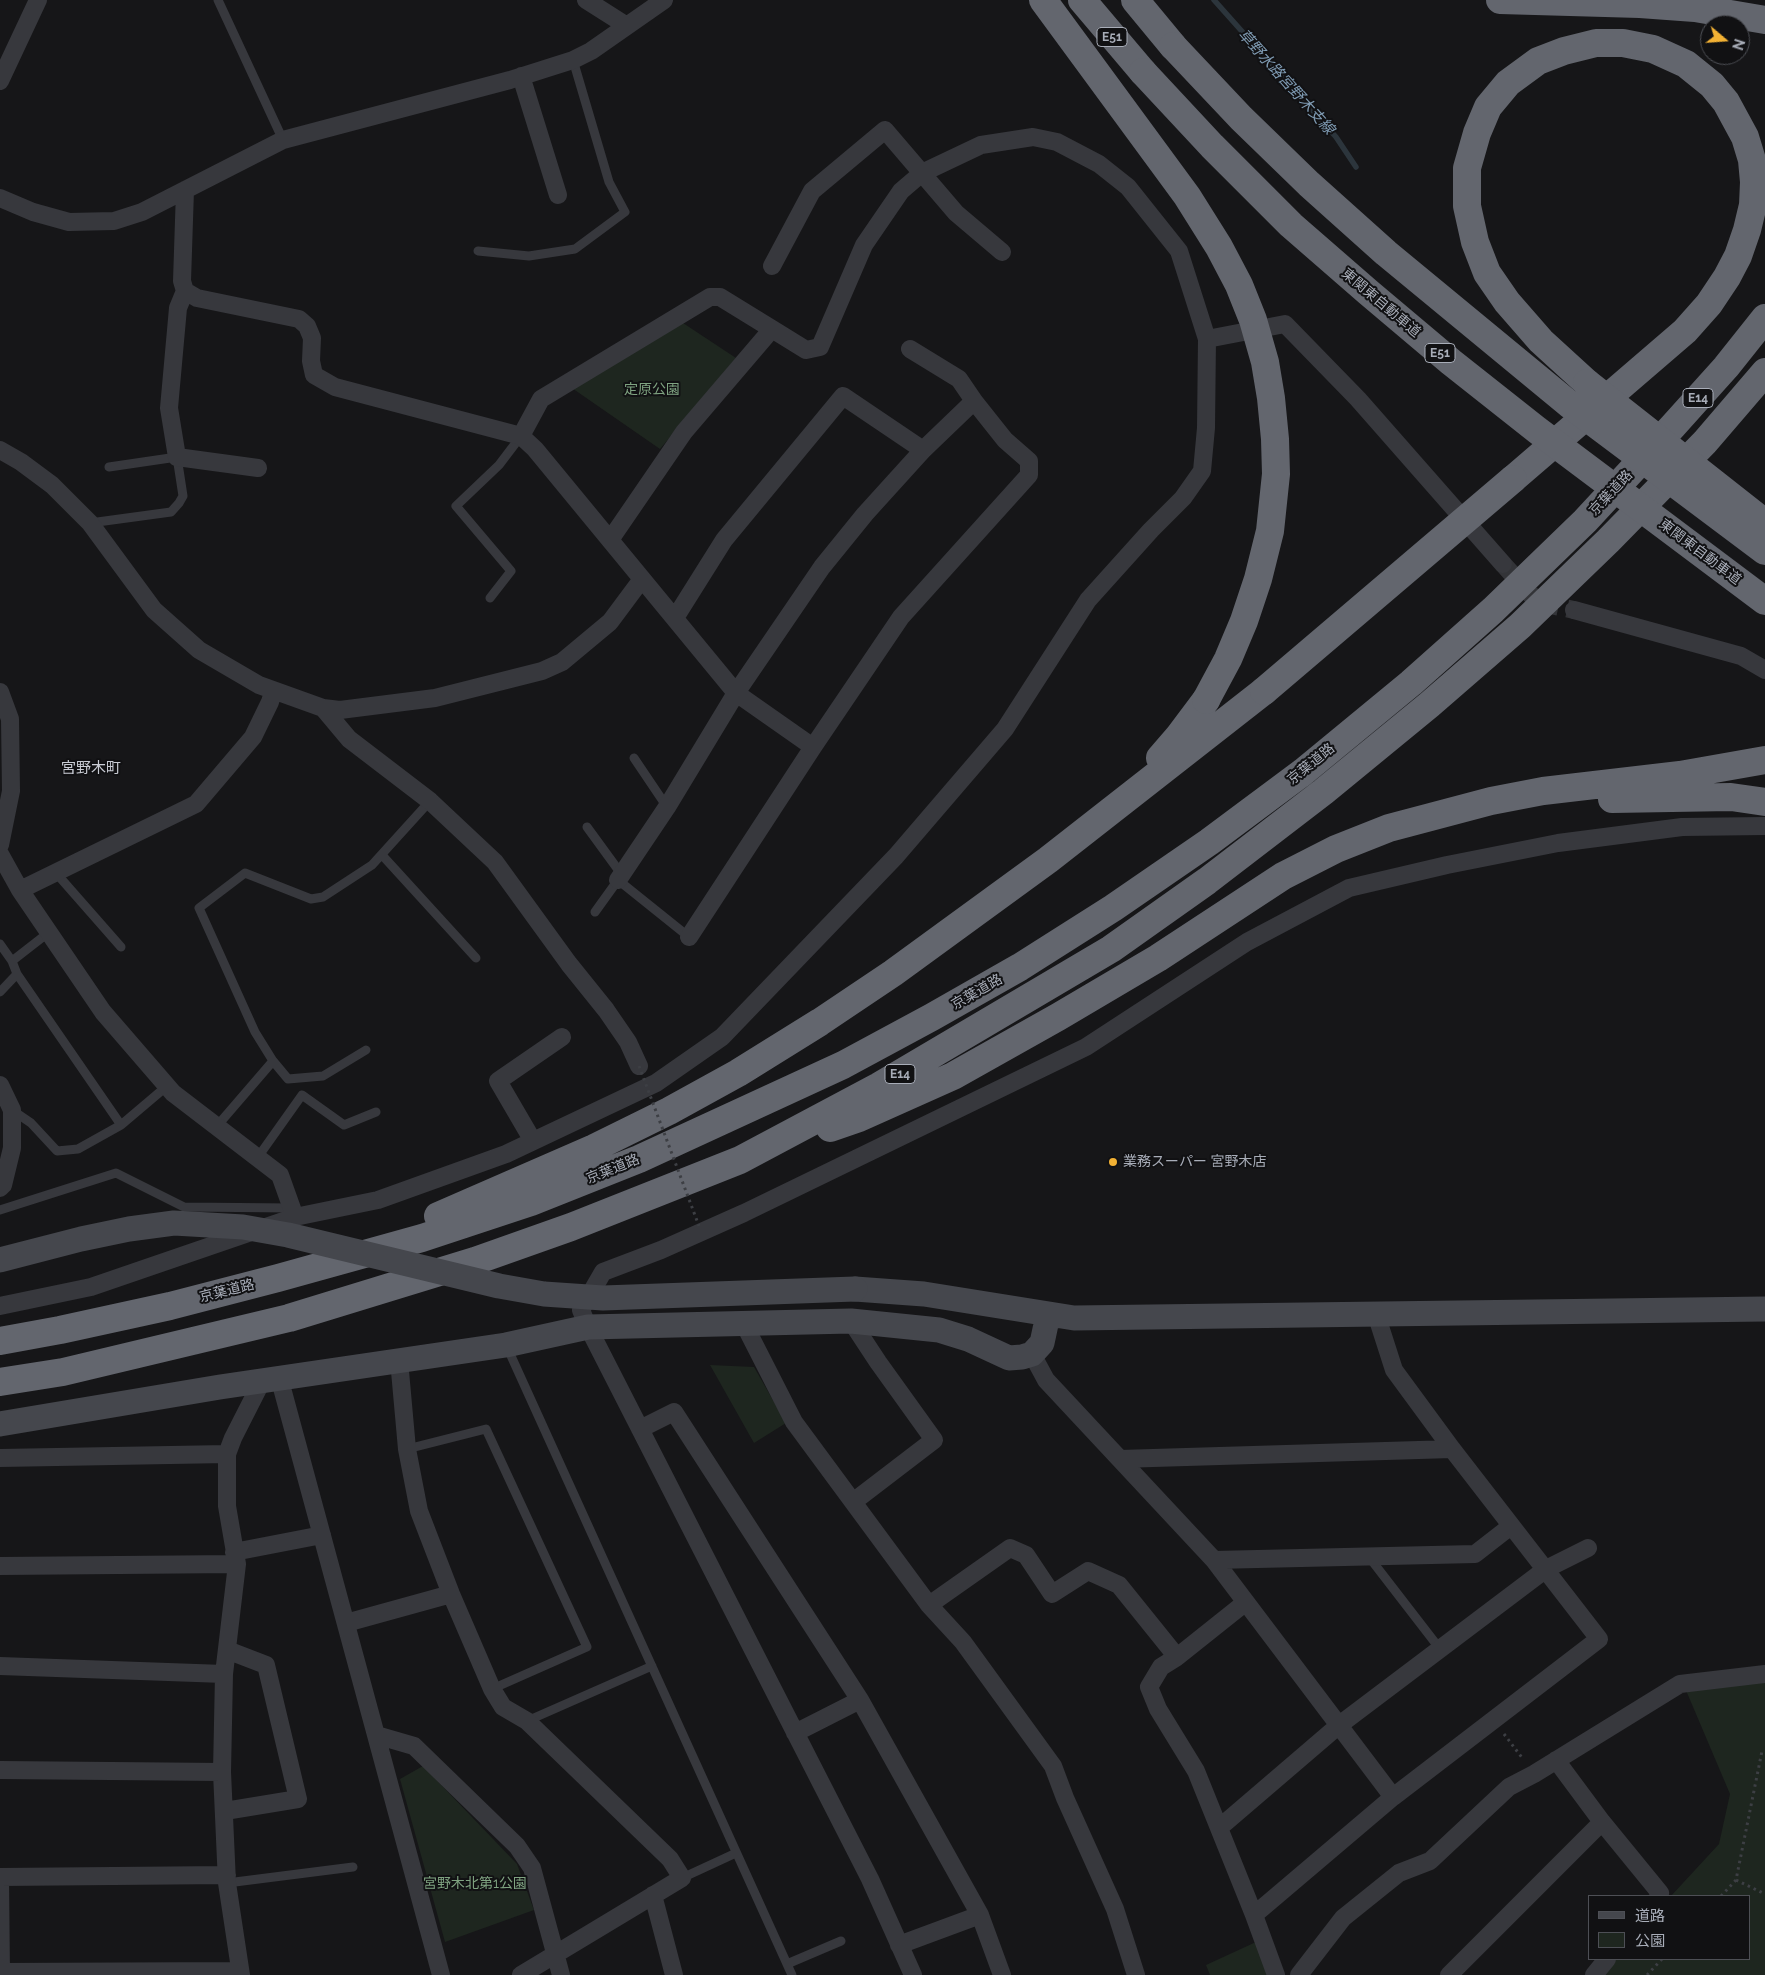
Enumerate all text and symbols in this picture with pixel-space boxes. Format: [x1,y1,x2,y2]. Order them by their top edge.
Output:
north arrow [1700,15,1750,65]
water label: 草野水路宮野木支線 [1234,26,1338,138]
road number: E51 [1097,28,1127,46]
text: N [1729,37,1748,52]
street label: 東関東自動車道 [1338,265,1424,341]
road number: E51 [1425,343,1455,362]
park label: 定原公園 [624,382,680,398]
road number: E14 [1683,388,1713,408]
street label: 京葉道路 [1586,467,1636,519]
street label: 東関東自動車道 [1656,516,1744,588]
street label: 京葉道路 [1284,740,1338,788]
district label: 宮野木町 [61,759,121,777]
street label: 京葉道路 [949,971,1005,1013]
road number: E14 [885,1064,915,1084]
street label: 京葉道路 [584,1151,642,1187]
place label: 業務スーパー 宮野木店 [1123,1154,1267,1170]
marker: 業務スーパー 宮野木店 [1107,1156,1119,1168]
street label: 京葉道路 [198,1276,256,1306]
park label: 宮野木北第1公園 [423,1876,527,1892]
legend [1588,1895,1750,1960]
text: 道路 [1635,1907,1665,1925]
text: 公園 [1635,1932,1665,1950]

